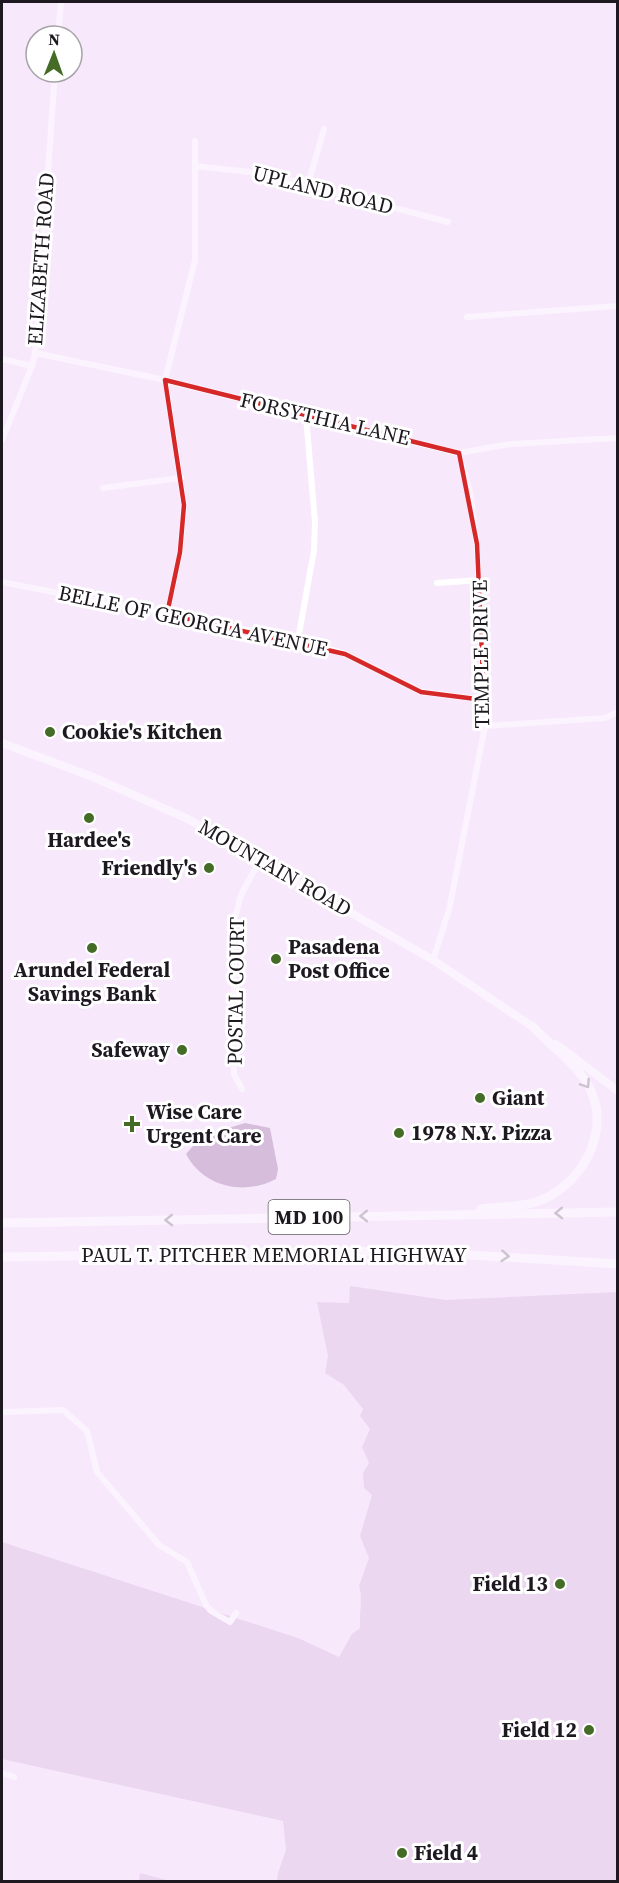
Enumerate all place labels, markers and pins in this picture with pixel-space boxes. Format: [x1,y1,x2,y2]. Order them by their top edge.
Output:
place label: Cookie's Kitchen [62,717,222,746]
marker: Cookie's Kitchen [43,725,57,739]
marker: Hardee's [82,811,96,825]
place label: Hardee's [47,825,131,854]
place label: Friendly's [102,853,197,882]
marker: Friendly's [202,861,216,875]
place label: Pasadena Post Office [288,932,390,985]
marker: Arundel Federal Savings Bank [85,941,99,955]
marker: Pasadena Post Office [269,952,283,966]
place label: Arundel Federal Savings Bank [14,955,170,1008]
place label: Safeway [91,1035,171,1064]
marker: Safeway [175,1043,189,1057]
place label: Giant [492,1083,545,1112]
marker: Giant [473,1091,487,1105]
place label: Wise Care Urgent Care [146,1097,262,1150]
marker: Wise Care Urgent Care [123,1115,141,1133]
place label: 1978 N.Y. Pizza [411,1118,553,1147]
marker: 1978 N.Y. Pizza [392,1126,406,1140]
place label: Field 13 [473,1569,548,1598]
marker: Field 13 [553,1577,567,1591]
place label: Field 12 [502,1715,577,1744]
marker: Field 12 [582,1723,596,1737]
place label: Field 4 [414,1838,478,1867]
marker: Field 4 [395,1846,409,1860]

